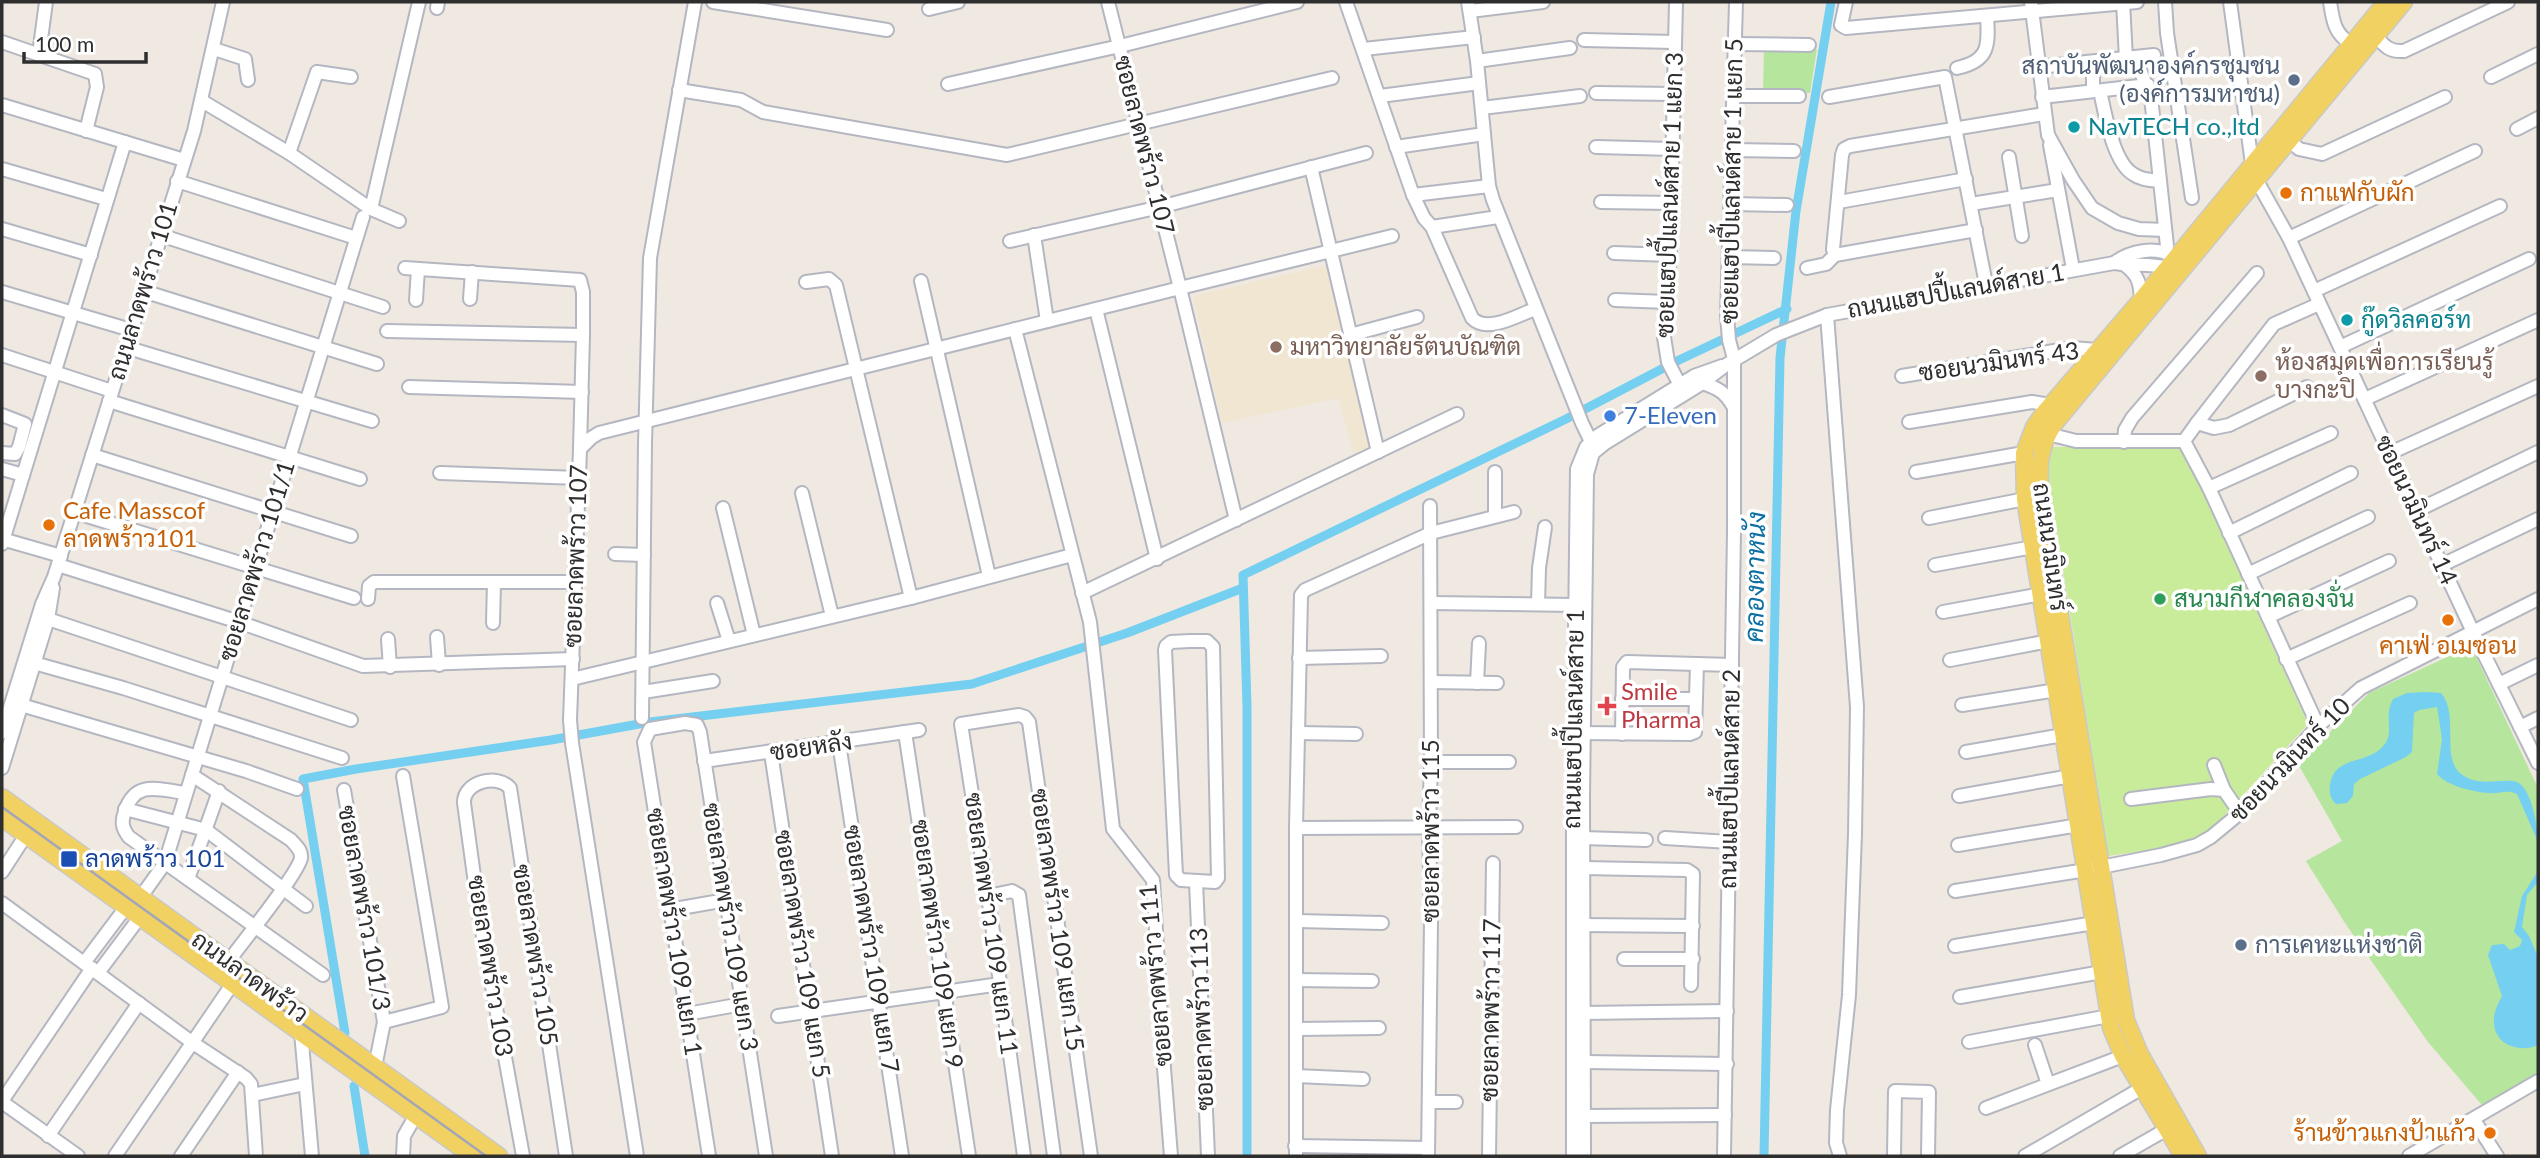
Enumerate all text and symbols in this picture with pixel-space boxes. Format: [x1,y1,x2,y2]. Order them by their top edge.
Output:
scale bar [24,21,147,65]
text: 100 m [35,31,94,56]
street label: ซอยแฮปปี้แลนด์สาย 1 แยก 5 [1708,38,1747,324]
place label: สถาบันพัฒนาองค์กรชุมชน (องค์การมหาชน) [2022,50,2280,107]
street label: ซอยแฮปปี้แลนด์สาย 1 แยก 3 [1643,51,1688,338]
street label: ซอยลาดพร้าว 107 [1109,52,1182,237]
marker: สถาบันพัฒนาองค์กรชุมชน (องค์การมหาชน) [2286,72,2302,88]
place label: NavTECH co.,ltd [2088,111,2260,140]
marker: NavTECH co.,ltd [2066,119,2082,135]
place label: กาแฟกับผัก [2300,177,2415,206]
marker: กาแฟกับผัก [2278,185,2294,201]
street label: ถนนลาดพร้าว 101 [101,198,182,383]
street label: ถนนแฮปปี้แลนด์สาย 1 [1844,250,2067,323]
place label: กู๊ดวิลคอร์ท [2361,304,2471,337]
marker: กู๊ดวิลคอร์ท [2339,312,2355,328]
place label: มหาวิทยาลัยรัตนบัณฑิต [1290,331,1521,360]
street label: ซอยนวมินทร์ 43 [1917,335,2081,386]
marker: มหาวิทยาลัยรัตนบัณฑิต [1268,339,1284,355]
place label: ห้องสมุดเพื่อการเรียนรู้ บางกะปิ [2275,341,2495,403]
marker: ห้องสมุดเพื่อการเรียนรู้ บางกะปิ [2253,368,2269,384]
place label: 7-Eleven [1624,400,1717,429]
marker: 7-Eleven [1602,408,1618,424]
street label: ซอยนวมินทร์ 14 [2370,430,2465,589]
street label: ซอยลาดพร้าว 101/1 [211,457,300,664]
street label: ซอยลาดพร้าว 107 [557,464,592,648]
street label: ถนนนวมินทร์ [2028,481,2075,613]
place label: Cafe Masscof ลาดพร้าว101 [63,495,206,552]
water label: คลองตาหนัง [1737,511,1771,643]
marker: Cafe Masscof ลาดพร้าว101 [41,517,57,533]
place label: สนามกีฬาคลองจั่น [2174,579,2354,612]
marker: สนามกีฬาคลองจั่น [2152,591,2168,607]
street label: ถนนแฮปปี้แลนด์สาย 1 [1550,609,1589,829]
marker: คาเฟ่ อเมซอน [2440,612,2456,628]
place label: คาเฟ่ อเมซอน [2379,630,2517,659]
street label: ถนนแฮปปี้แลนด์สาย 2 [1706,669,1745,889]
place label: Smile Pharma [1621,676,1701,733]
street label: ซอยนวมินทร์ 10 [2222,691,2356,827]
marker: Smile Pharma [1599,698,1615,714]
street label: ซอยหลัง [768,725,854,766]
street label: ซอยลาดพร้าว 115 [1415,739,1444,923]
street label: ซอยลาดพร้าว 109 แยก 15 [1026,787,1091,1053]
street label: ซอยลาดพร้าว 109 แยก 11 [960,791,1025,1057]
street label: ซอยลาดพร้าว 109 แยก 3 [698,801,765,1053]
street label: ซอยลาดพร้าว 101/3 [333,803,398,1013]
street label: ซอยลาดพร้าว 109 แยก 1 [642,806,709,1058]
street label: ซอยลาดพร้าว 109 แยก 9 [907,818,970,1070]
street label: ซอยลาดพร้าว 109 แยก 7 [839,823,906,1075]
street label: ซอยลาดพร้าว 109 แยก 5 [770,828,837,1080]
place label: ลาดพร้าว 101 [85,843,226,872]
marker: ลาดพร้าว 101 [59,849,79,869]
street label: ซอยลาดพร้าว 105 [508,862,565,1047]
street label: ซอยลาดพร้าว 103 [463,873,520,1058]
street label: ซอยลาดพร้าว 111 [1132,883,1177,1068]
street label: ซอยลาดพร้าว 117 [1473,918,1506,1102]
street label: ถนนลาดพร้าว [187,924,315,1028]
street label: ซอยลาดพร้าว 113 [1183,927,1218,1111]
place label: การเคหะแห่งชาติ [2255,929,2423,958]
marker: การเคหะแห่งชาติ [2233,937,2249,953]
place label: ร้านข้าวแกงป้าแก้ว [2293,1117,2476,1146]
marker: ร้านข้าวแกงป้าแก้ว [2482,1125,2498,1141]

